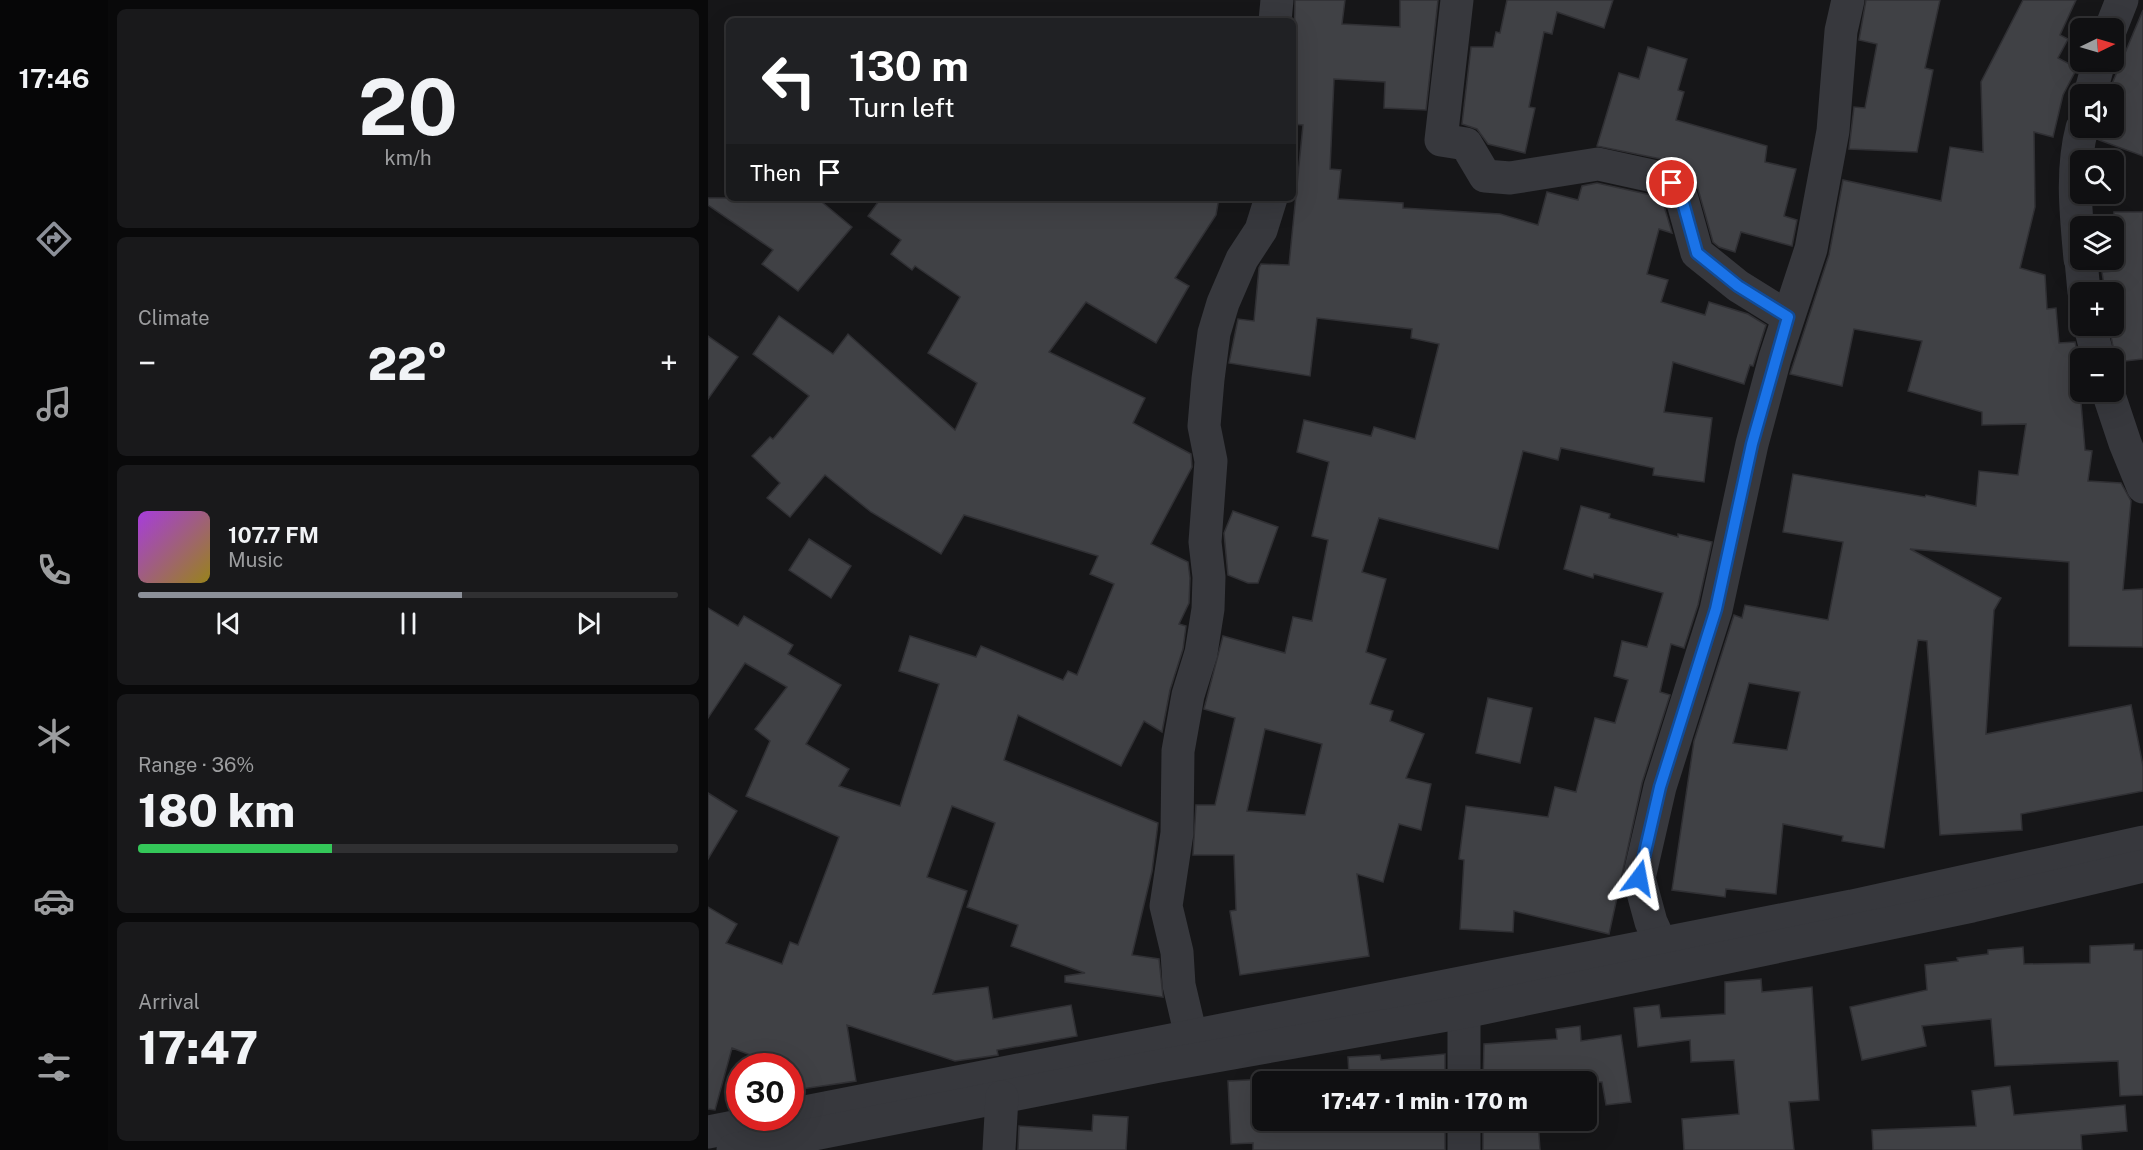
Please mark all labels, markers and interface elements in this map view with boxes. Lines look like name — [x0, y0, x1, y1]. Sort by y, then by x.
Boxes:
north arrow — [2070, 18, 2124, 72]
map controls — [2070, 18, 2124, 402]
text: 130 m — [849, 41, 969, 90]
icon: left — [750, 42, 828, 120]
text: 20 — [358, 61, 458, 153]
text: 17:46 — [18, 62, 90, 94]
button: sound — [2070, 84, 2124, 138]
text: Turn left — [849, 91, 955, 123]
text: km/h — [384, 146, 432, 170]
button: search — [2070, 150, 2124, 204]
icon: arrive — [813, 156, 846, 189]
pin — [1646, 157, 1697, 208]
text: Then — [750, 160, 801, 186]
icon: arrive — [1655, 166, 1688, 199]
button: layers — [2070, 216, 2124, 270]
icon: directions — [33, 218, 75, 260]
button: + — [2070, 282, 2124, 336]
text: Climate — [138, 306, 210, 330]
text: 22° — [368, 337, 448, 390]
text: − — [138, 344, 156, 382]
text: + — [660, 344, 678, 382]
button: − — [2070, 348, 2124, 402]
icon: music — [33, 383, 75, 425]
text: 107.7 FM — [228, 522, 319, 548]
text: Music — [228, 548, 283, 572]
icon: phone — [33, 549, 75, 591]
icon: previous — [212, 607, 245, 640]
icon: pause — [392, 607, 425, 640]
icon: next — [572, 607, 605, 640]
icon: climate — [33, 715, 75, 757]
text: Range · 36% — [138, 753, 254, 777]
text: 180 km — [138, 784, 295, 837]
position arrow — [1607, 846, 1671, 910]
icon: car — [33, 880, 75, 922]
text: Arrival — [138, 990, 200, 1014]
text: 17:47 — [138, 1021, 258, 1074]
icon: filters — [33, 1046, 75, 1088]
speed limit sign: 30 — [726, 1053, 804, 1131]
text: 17:47 · 1 min · 170 m — [1321, 1088, 1528, 1114]

